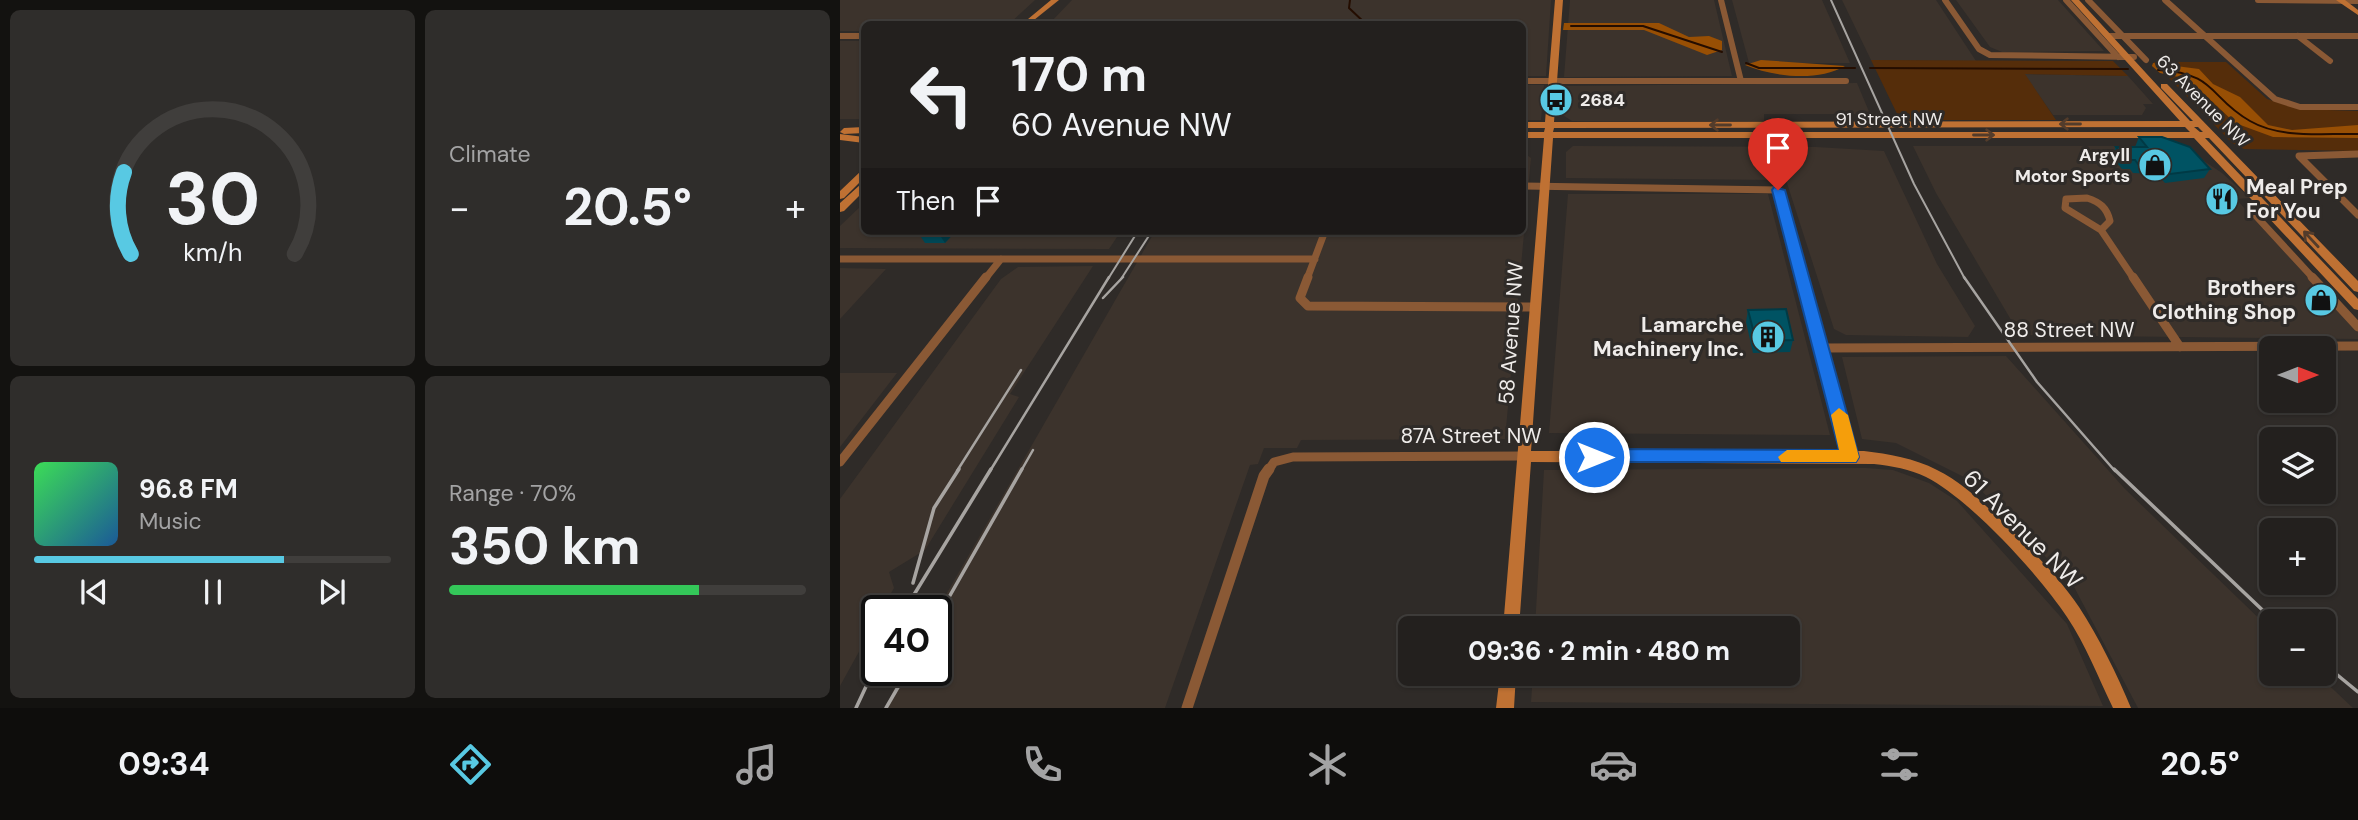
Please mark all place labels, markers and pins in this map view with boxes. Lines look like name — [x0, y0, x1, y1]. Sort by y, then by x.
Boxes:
bus stop icon: 2684 — [1537, 81, 1575, 119]
place label: 2684 — [1580, 88, 1625, 112]
pin — [1748, 118, 1808, 190]
place label: Argyll Motor Sports — [2015, 143, 2130, 188]
shop icon: Argyll Motor Sports — [2136, 146, 2174, 184]
place label: Meal Prep For You — [2246, 173, 2348, 225]
restaurant icon: Meal Prep For You — [2203, 180, 2241, 218]
place label: Brothers Clothing Shop — [2152, 274, 2296, 326]
shop icon: Brothers Clothing Shop — [2302, 281, 2340, 319]
place label: Lamarche Machinery Inc. — [1593, 311, 1744, 363]
building icon: Lamarche Machinery Inc. — [1749, 318, 1787, 356]

